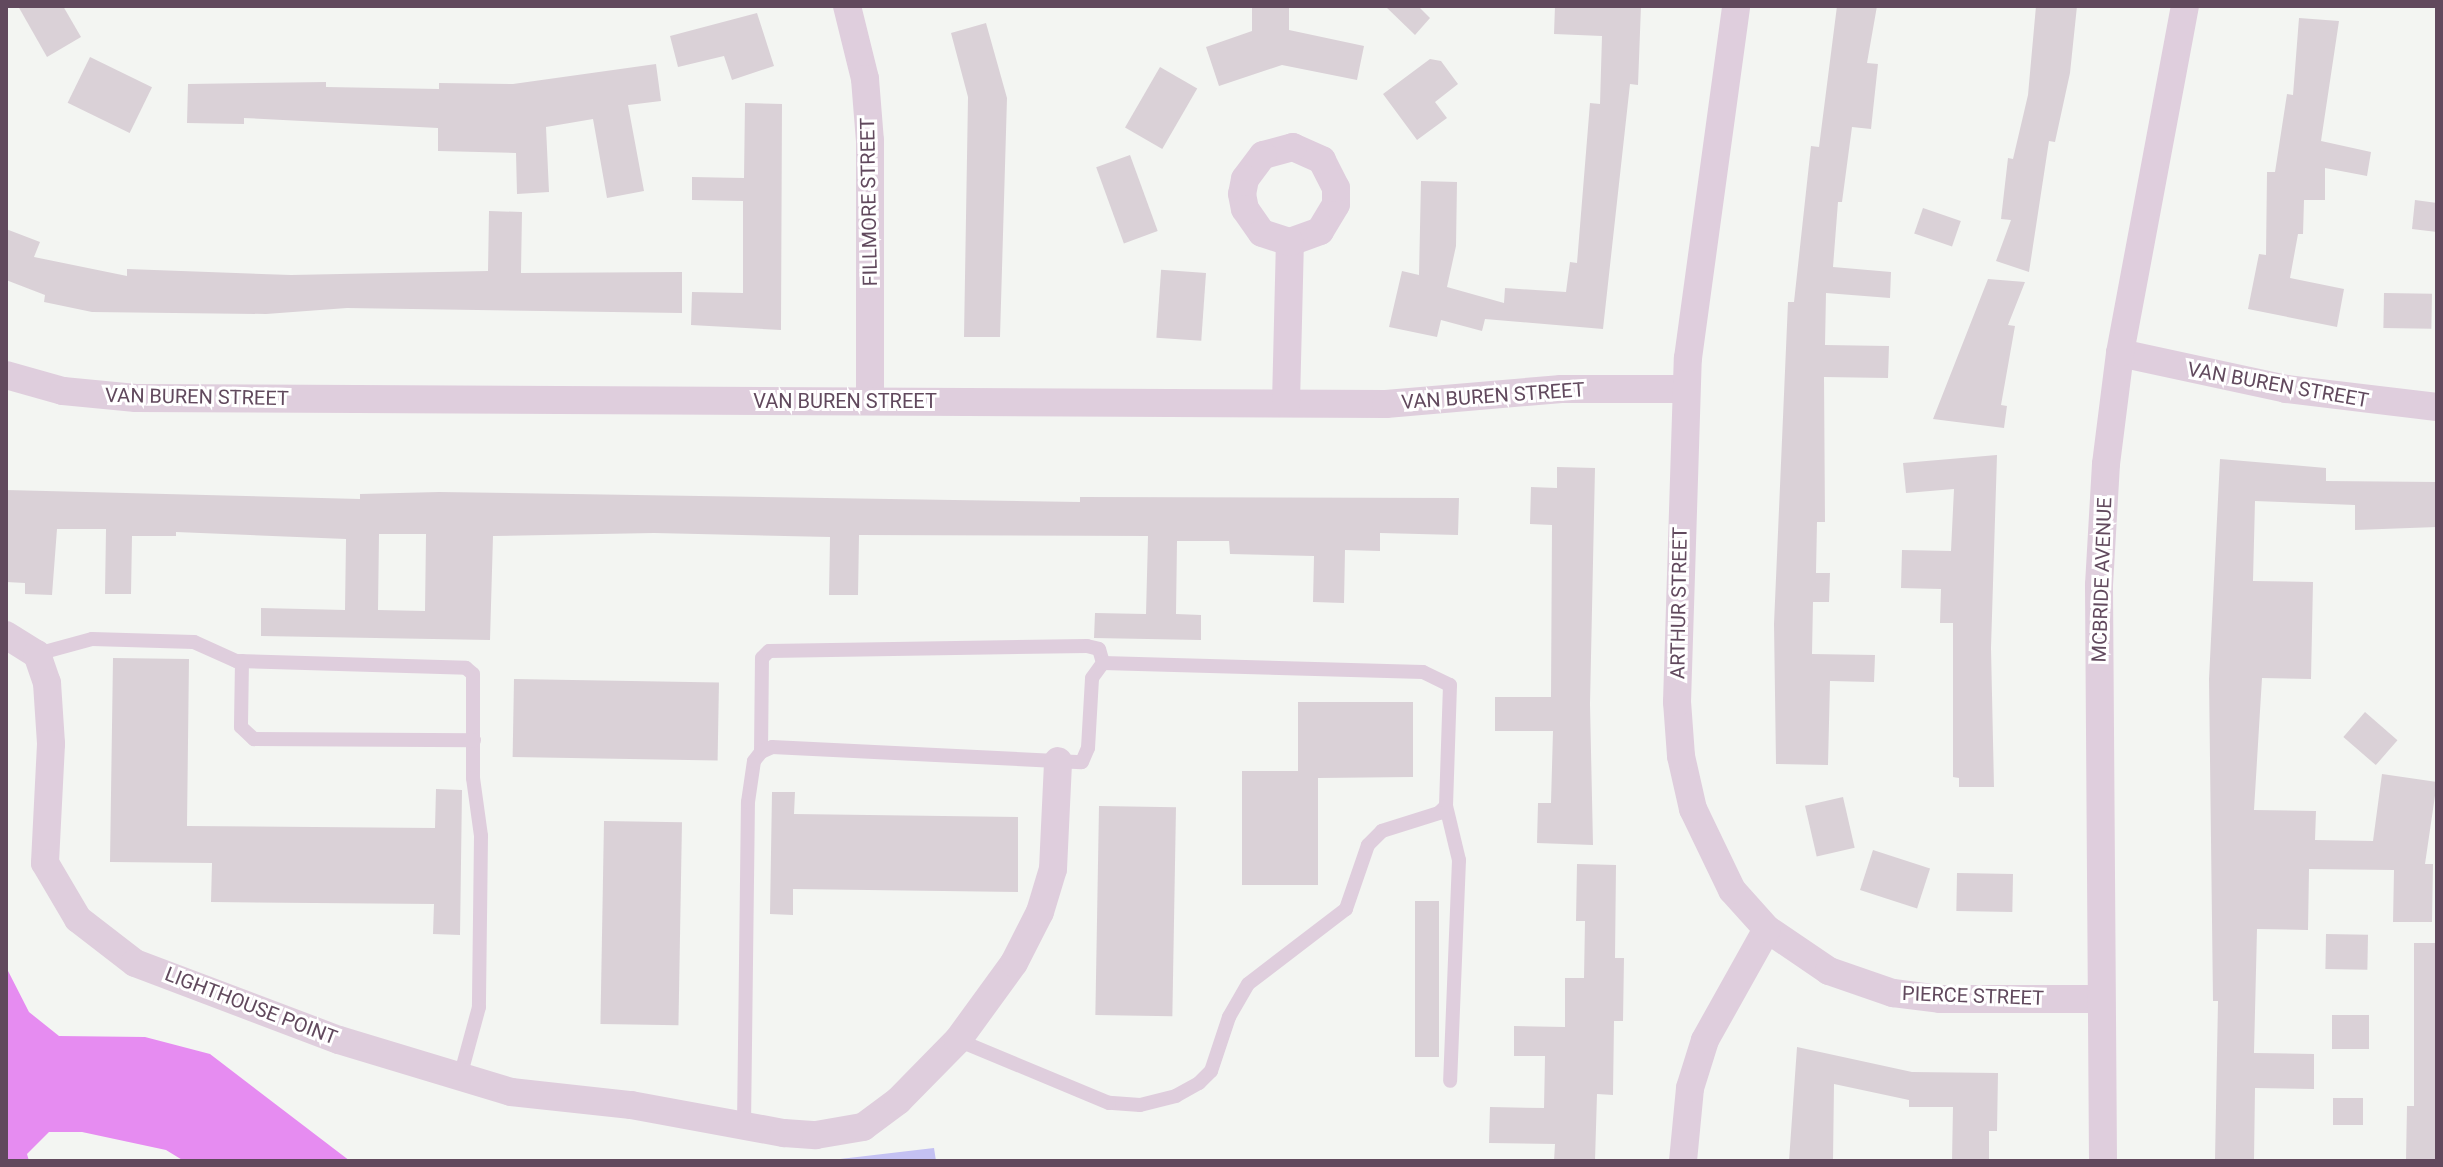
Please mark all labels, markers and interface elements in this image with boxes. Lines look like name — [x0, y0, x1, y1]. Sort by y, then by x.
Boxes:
street label: FILLMORE STREET — [856, 117, 882, 287]
street label: VAN BUREN STREET — [2185, 357, 2371, 413]
street label: VAN BUREN STREET — [1401, 378, 1585, 414]
street label: VAN BUREN STREET — [105, 383, 289, 411]
street label: VAN BUREN STREET — [753, 389, 937, 413]
street label: MCBRIDE AVENUE — [2087, 497, 2117, 663]
street label: ARTHUR STREET — [1666, 527, 1692, 679]
street label: LIGHTHOUSE POINT — [161, 962, 341, 1050]
street label: PIERCE STREET — [1902, 982, 2044, 1010]

